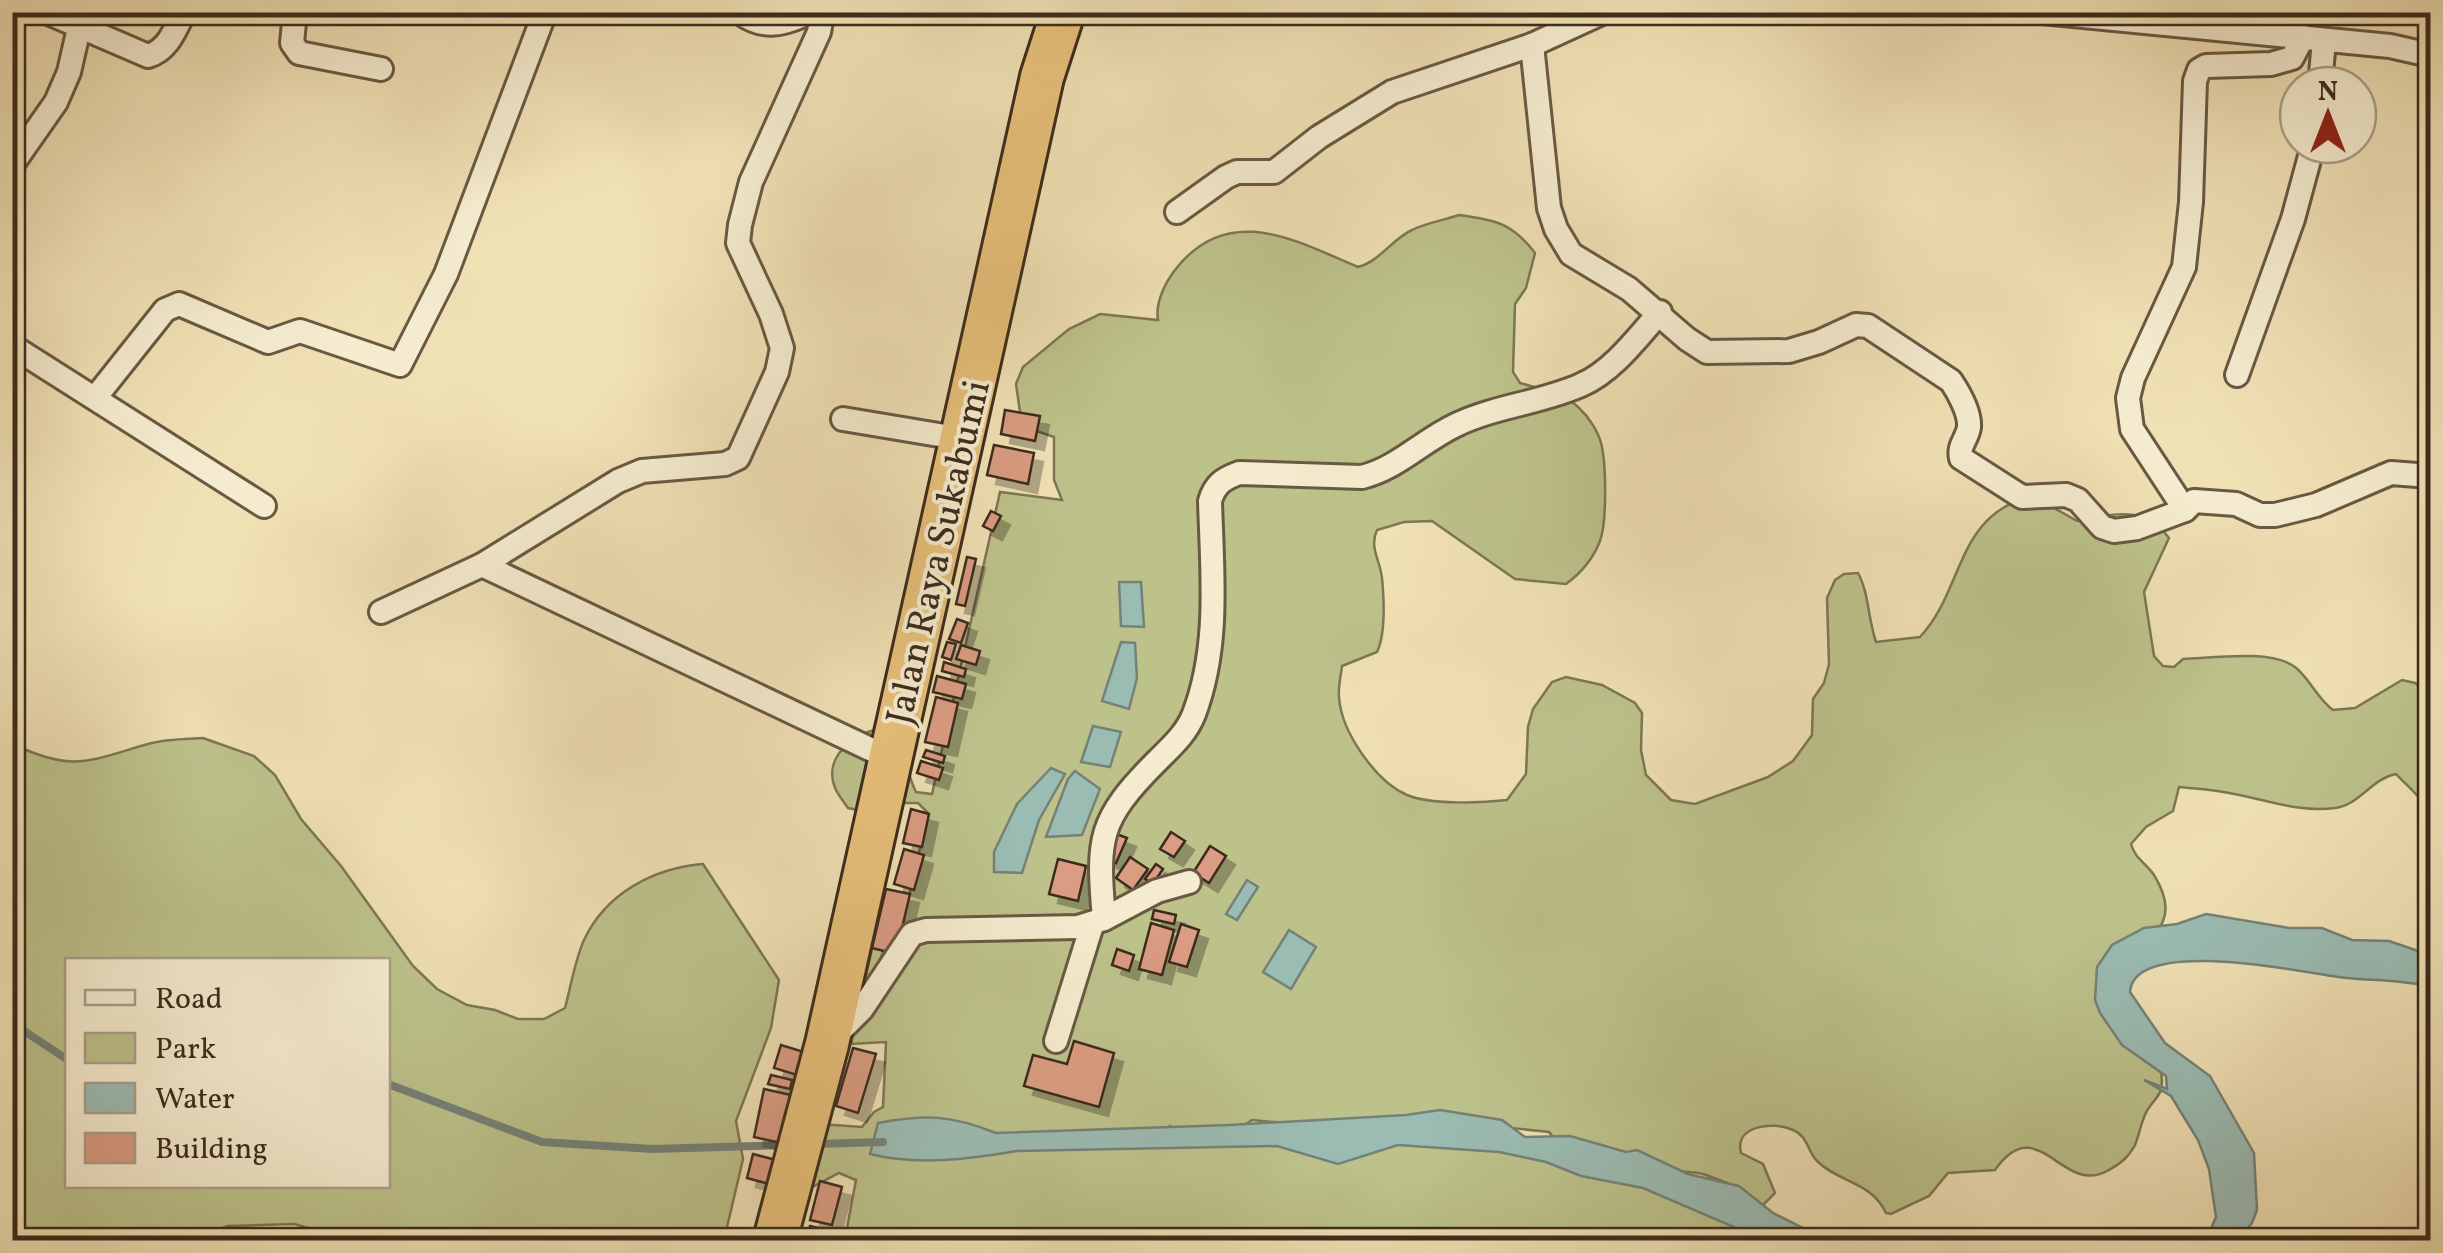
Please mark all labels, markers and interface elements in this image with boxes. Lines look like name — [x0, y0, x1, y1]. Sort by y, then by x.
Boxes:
north arrow — [2278, 65, 2378, 165]
text: N — [2318, 73, 2338, 112]
street label: Jalan Raya Sukabumi — [875, 375, 1006, 730]
legend — [65, 958, 390, 1188]
text: Road — [155, 979, 223, 1021]
text: Park — [155, 1029, 216, 1071]
text: Water — [155, 1079, 235, 1121]
text: Building — [155, 1129, 268, 1171]

